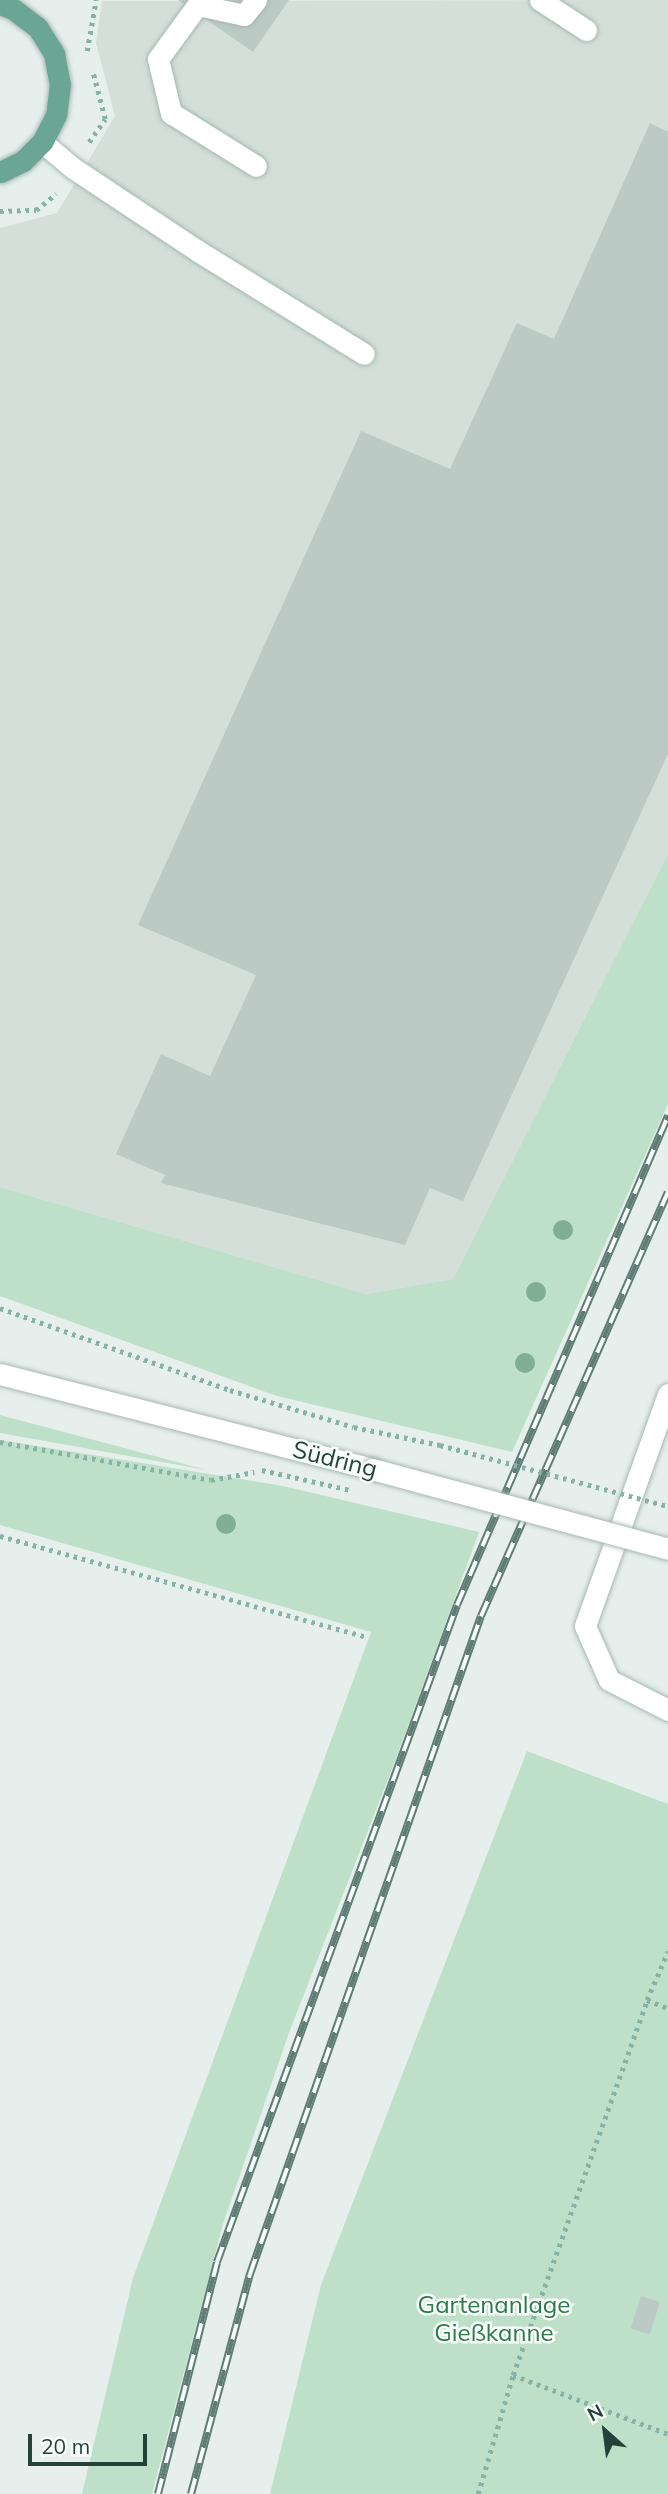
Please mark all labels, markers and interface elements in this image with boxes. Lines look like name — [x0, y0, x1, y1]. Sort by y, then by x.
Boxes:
street label: Südring — [290, 1435, 380, 1483]
park label: Gartenanlage Gießkanne — [418, 2291, 570, 2347]
north arrow — [570, 2396, 640, 2466]
text: N — [583, 2398, 607, 2426]
scale bar — [32, 2420, 150, 2464]
text: 20 m — [41, 2433, 90, 2459]

